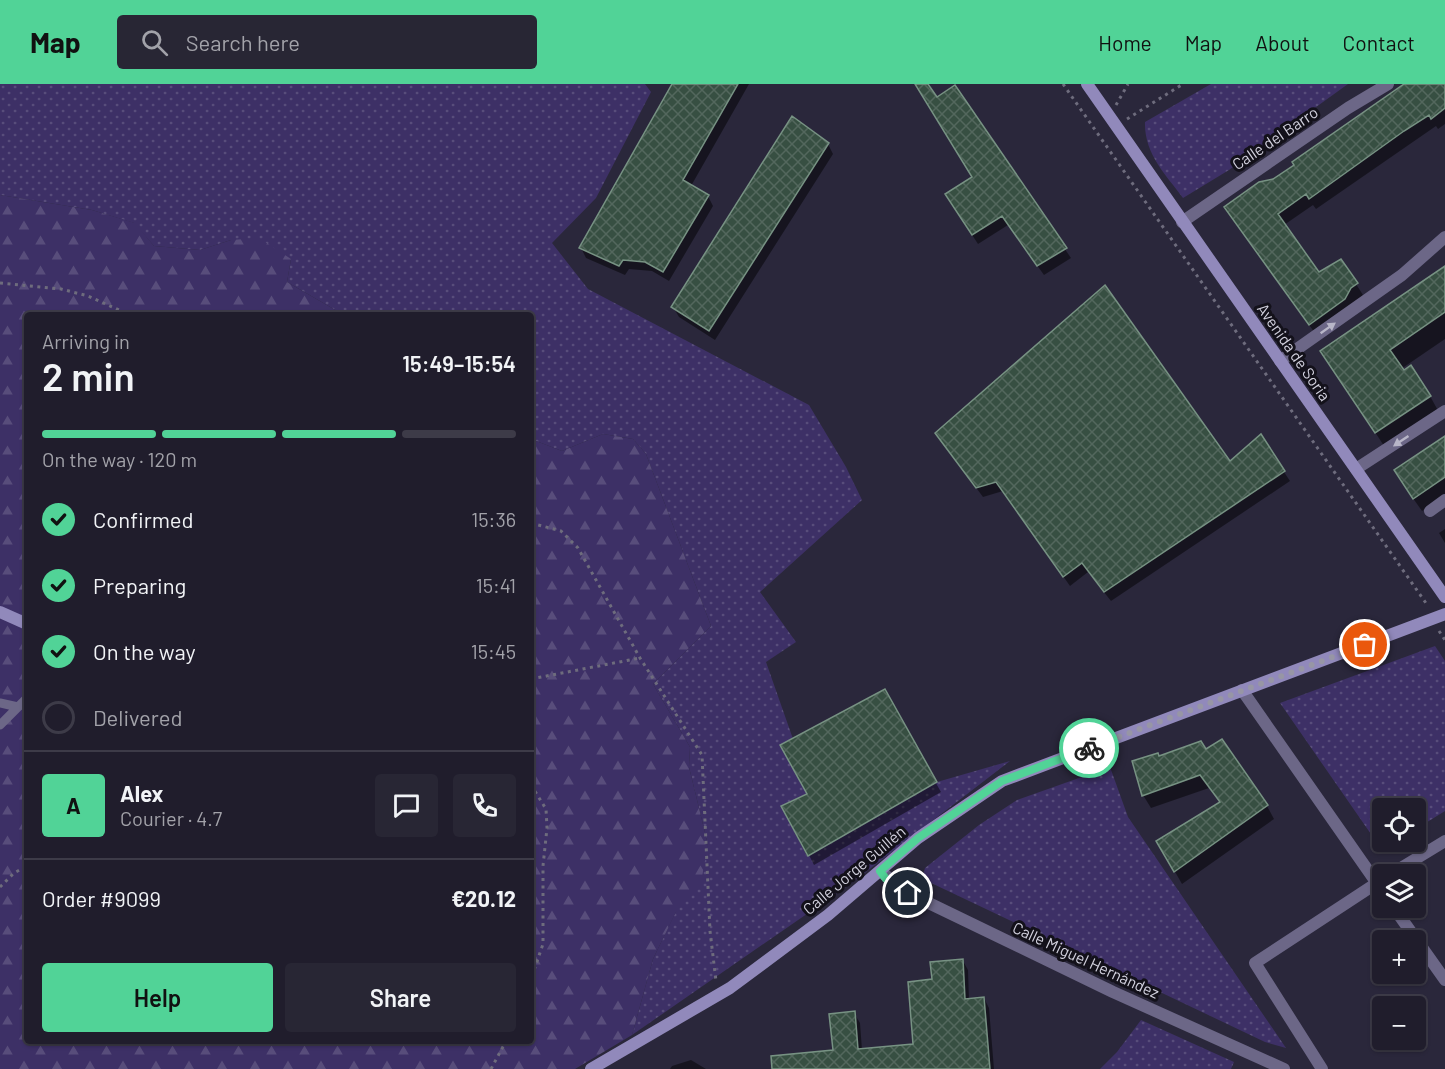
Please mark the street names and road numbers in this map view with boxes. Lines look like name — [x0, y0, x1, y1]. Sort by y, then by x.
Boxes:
street label: Calle del Barro — [1228, 102, 1321, 173]
street label: Avenida de Soria — [1254, 299, 1335, 404]
street label: Calle Jorge Guillén — [799, 821, 909, 918]
street label: Calle Miguel Hernández — [1010, 917, 1162, 1002]

